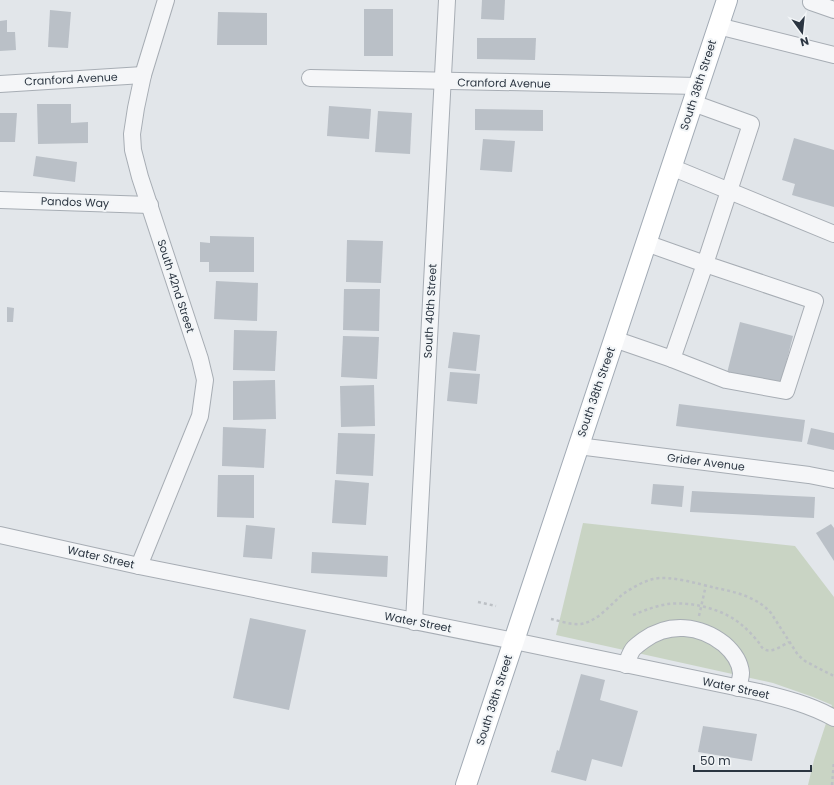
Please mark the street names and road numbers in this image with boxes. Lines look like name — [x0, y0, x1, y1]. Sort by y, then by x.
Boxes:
street label: South 38th Street — [676, 38, 720, 132]
street label: Cranford Avenue — [24, 69, 118, 89]
street label: Cranford Avenue — [457, 74, 551, 92]
street label: Pandos Way — [41, 193, 110, 211]
street label: South 42nd Street — [153, 237, 199, 335]
street label: South 40th Street — [420, 263, 440, 359]
street label: South 38th Street — [573, 345, 619, 439]
street label: Grider Avenue — [666, 449, 746, 475]
street label: Water Street — [66, 542, 136, 572]
street label: Water Street — [383, 608, 453, 636]
street label: South 38th Street — [472, 653, 516, 747]
street label: Water Street — [701, 673, 771, 703]

